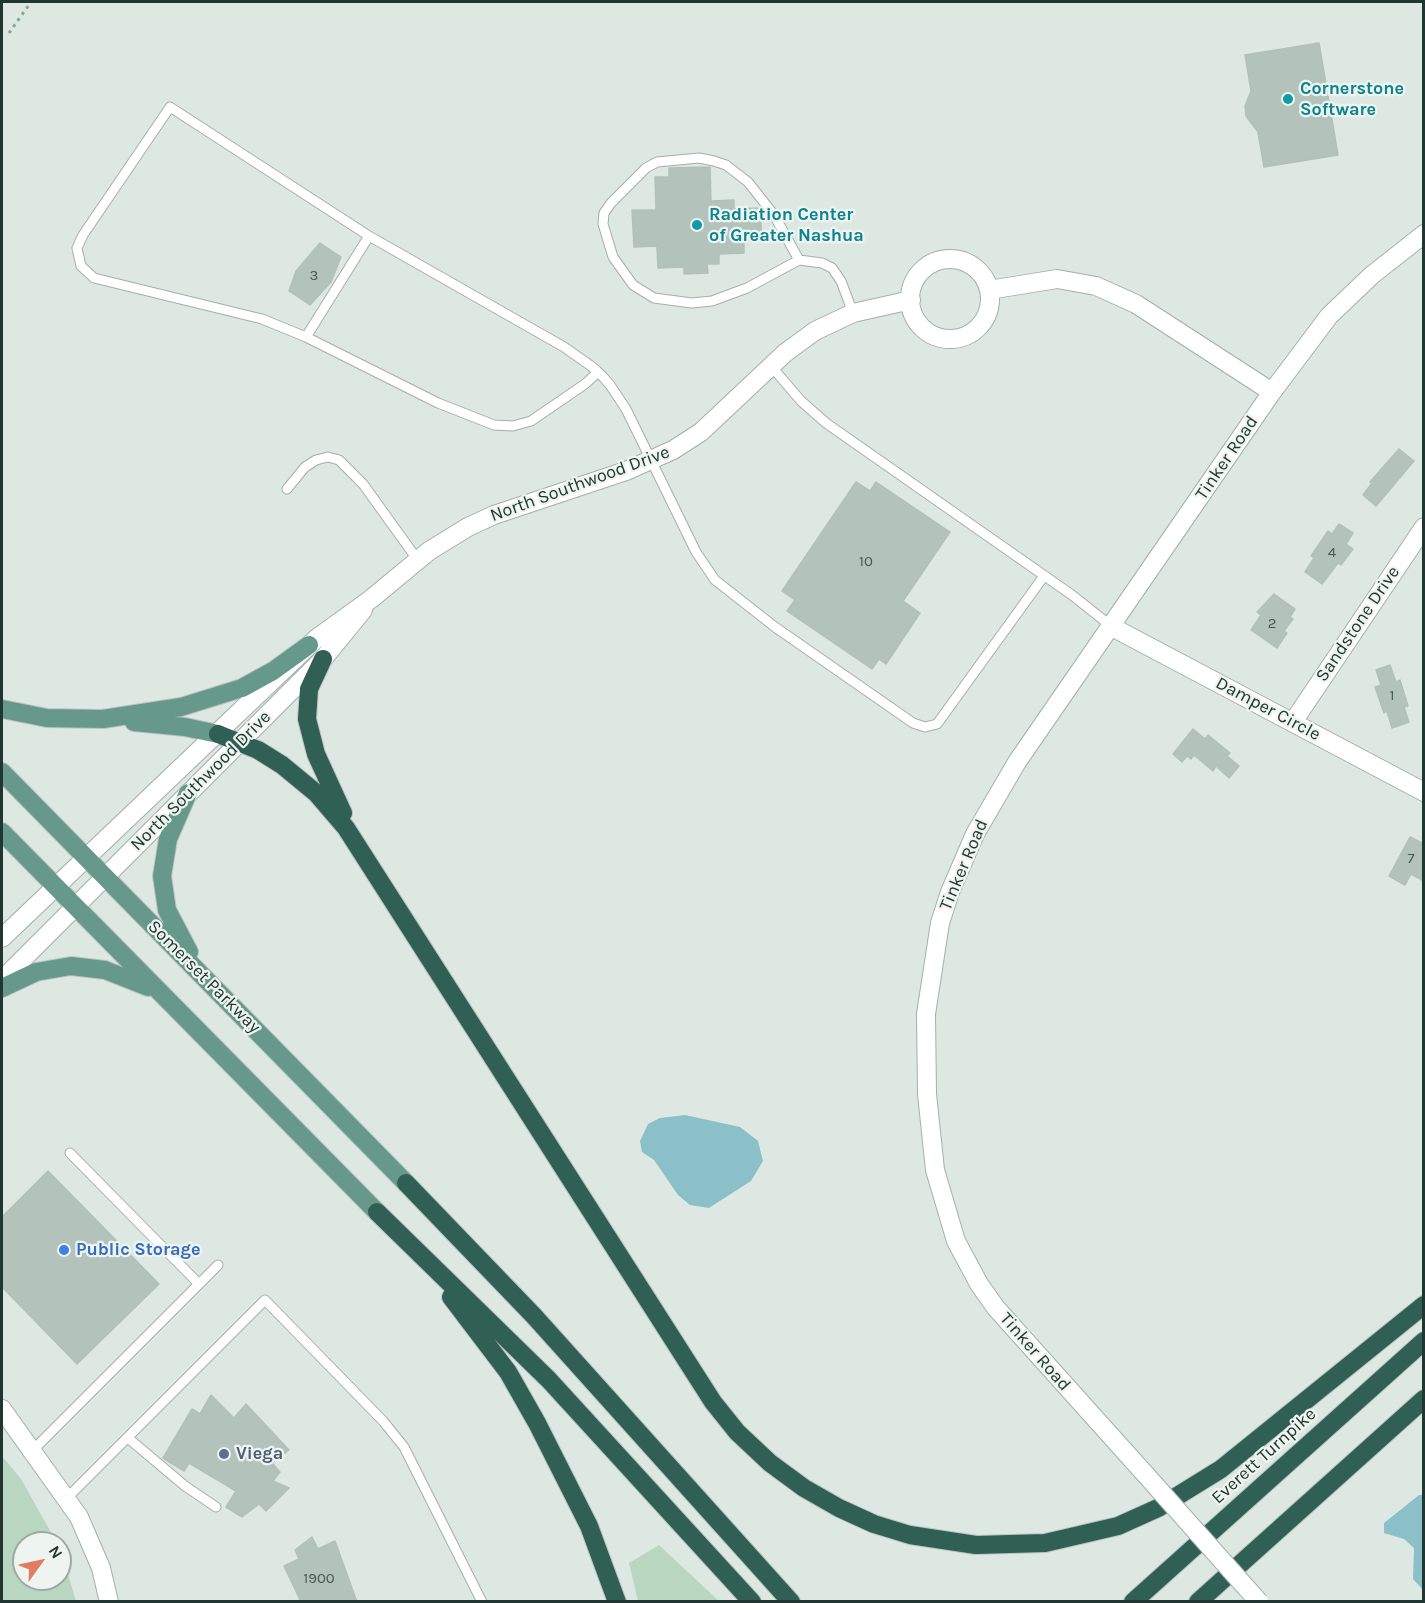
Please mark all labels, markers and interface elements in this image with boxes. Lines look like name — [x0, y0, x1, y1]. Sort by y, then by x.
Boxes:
place label: Cornerstone Software — [1300, 78, 1404, 121]
marker: Cornerstone Software — [1281, 92, 1295, 106]
place label: Radiation Center of Greater Nashua — [709, 204, 864, 246]
marker: Radiation Center of Greater Nashua — [690, 218, 704, 232]
house number: 3 — [310, 267, 318, 285]
street label: Tinker Road — [1191, 412, 1263, 504]
street label: North Southwood Drive — [487, 441, 673, 527]
house number: 4 — [1328, 544, 1336, 562]
house number: 10 — [859, 553, 873, 571]
street label: Sandstone Drive — [1311, 562, 1405, 686]
house number: 2 — [1268, 615, 1276, 633]
street label: Damper Circle — [1212, 672, 1324, 746]
house number: 1 — [1390, 687, 1394, 705]
street label: North Southwood Drive — [126, 706, 276, 856]
street label: Tinker Road — [935, 816, 993, 914]
house number: 7 — [1407, 850, 1415, 868]
street label: Somerset Parkway — [143, 916, 265, 1038]
place label: Public Storage — [76, 1239, 201, 1261]
marker: Public Storage — [57, 1243, 71, 1257]
street label: Tinker Road — [995, 1308, 1075, 1396]
street label: Everett Turnpike — [1207, 1403, 1321, 1509]
place label: Viega — [236, 1443, 283, 1465]
marker: Viega — [217, 1447, 231, 1461]
north arrow — [12, 1531, 72, 1591]
text: N — [45, 1542, 67, 1562]
house number: 1900 — [303, 1570, 335, 1588]

